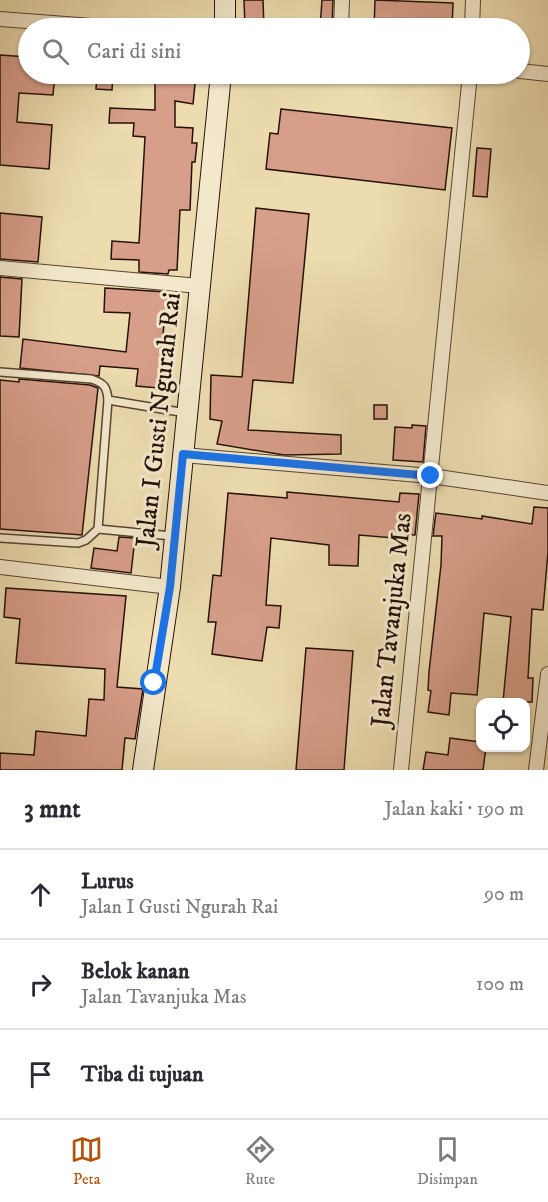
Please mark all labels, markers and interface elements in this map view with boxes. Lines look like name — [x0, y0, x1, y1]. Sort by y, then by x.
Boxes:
search box — [18, 18, 530, 84]
icon: search — [39, 35, 72, 68]
text: Cari di sini — [87, 38, 181, 65]
street label: Jalan I Gusti Ngurah Rai — [129, 291, 189, 551]
route end — [417, 462, 443, 488]
street label: Jalan Tavanjuka Mas — [364, 511, 420, 731]
route start — [140, 669, 166, 695]
map controls — [476, 698, 530, 752]
button: locate — [476, 698, 530, 752]
text: 3 mnt — [24, 793, 81, 826]
text: Jalan kaki · 190 m — [384, 797, 524, 822]
text: Lurus — [81, 868, 134, 895]
icon: ahead — [24, 878, 57, 911]
text: 90 m — [484, 882, 524, 907]
text: Jalan I Gusti Ngurah Rai — [81, 895, 278, 920]
text: Belok kanan — [81, 958, 189, 985]
icon: right — [24, 968, 57, 1001]
text: 100 m — [476, 972, 524, 997]
text: Jalan Tavanjuka Mas — [81, 985, 246, 1010]
icon: arrive — [24, 1058, 57, 1091]
text: Tiba di tujuan — [81, 1061, 203, 1088]
tab: Peta — [70, 1133, 103, 1189]
tab: Rute — [244, 1133, 277, 1189]
tab: Disimpan — [417, 1133, 478, 1189]

